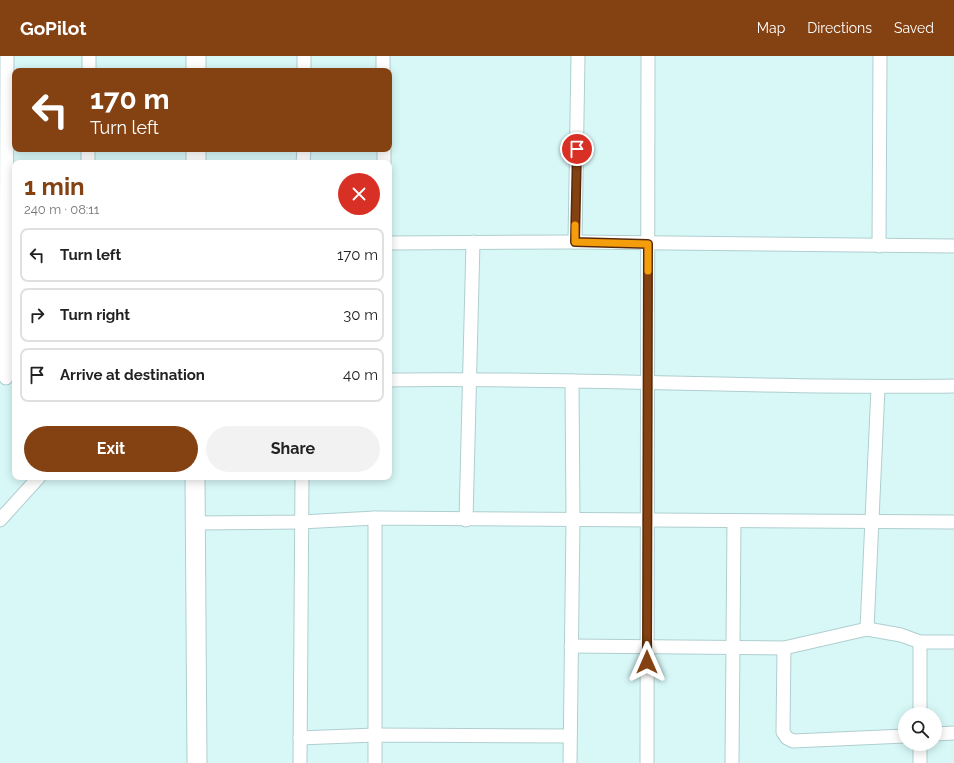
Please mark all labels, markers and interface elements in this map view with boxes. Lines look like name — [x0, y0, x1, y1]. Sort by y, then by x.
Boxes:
text: GoPilot — [20, 17, 86, 39]
text: Map — [757, 20, 785, 36]
text: Directions — [807, 20, 872, 36]
text: Saved — [894, 20, 934, 36]
text: 170 m — [90, 83, 170, 116]
icon: left — [24, 84, 76, 136]
text: Turn left — [90, 117, 159, 138]
pin — [560, 132, 594, 166]
icon: arrive — [566, 138, 588, 160]
text: 1 min — [24, 172, 85, 201]
button: close — [338, 173, 380, 215]
text: 240 m · 08:11 — [24, 202, 99, 217]
icon: left — [26, 244, 48, 266]
text: Turn left — [60, 246, 121, 264]
text: 170 m — [337, 246, 378, 264]
icon: right — [26, 304, 48, 326]
text: Turn right — [60, 306, 130, 324]
text: 30 m — [343, 306, 378, 324]
icon: arrive — [26, 364, 48, 386]
text: Arrive at destination — [60, 366, 205, 384]
text: 40 m — [343, 366, 378, 384]
button: Exit — [24, 426, 198, 472]
button: Share — [206, 426, 380, 472]
position arrow — [626, 641, 668, 683]
map controls — [898, 707, 942, 751]
button: search — [898, 707, 942, 751]

